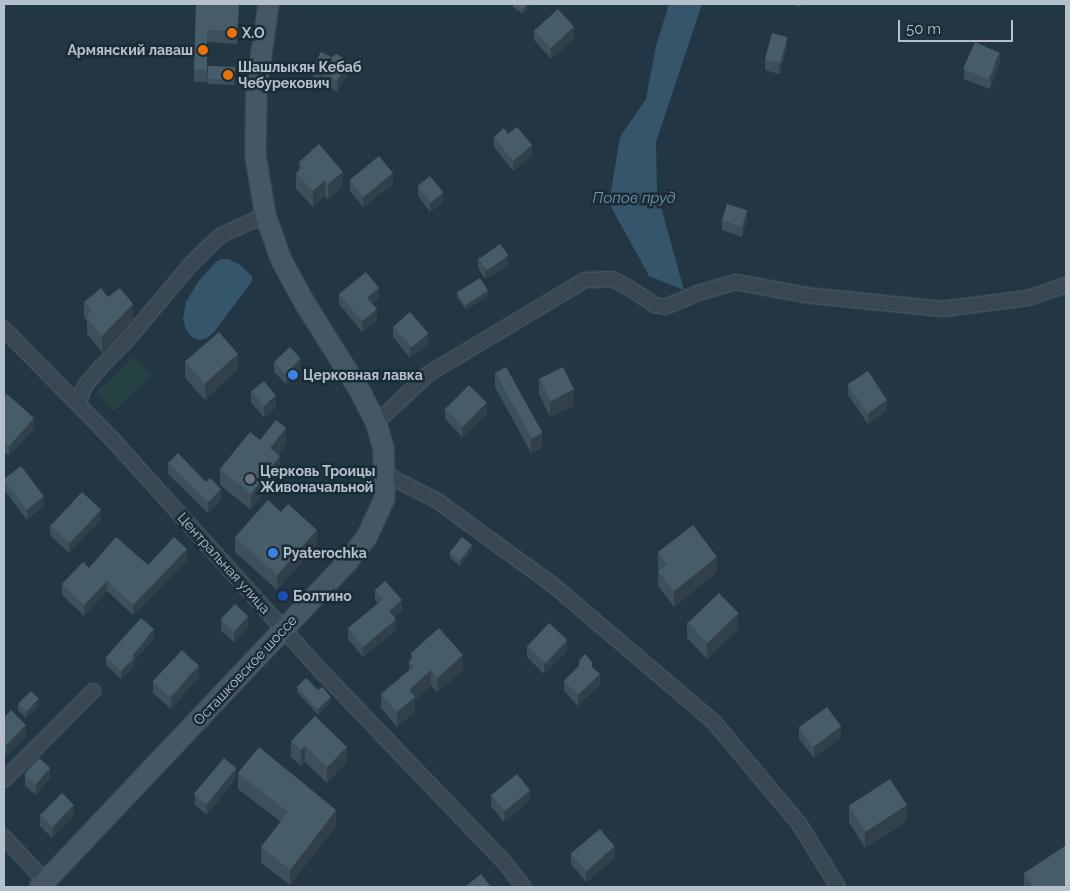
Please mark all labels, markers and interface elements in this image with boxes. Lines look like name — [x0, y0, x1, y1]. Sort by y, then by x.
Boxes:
scale bar — [900, 10, 1015, 42]
text: 50 m — [906, 20, 941, 38]
place label: X.O — [242, 25, 265, 41]
marker: X.O — [226, 27, 238, 39]
place label: Армянский лаваш — [67, 42, 193, 58]
marker: Армянский лаваш — [197, 44, 209, 56]
place label: Шашлыкян Кебаб Чебурекович — [238, 59, 362, 92]
marker: Шашлыкян Кебаб Чебурекович — [222, 69, 234, 81]
water label: Попов пруд — [593, 190, 675, 208]
place label: Церковная лавка — [303, 367, 423, 383]
marker: Церковная лавка — [287, 369, 299, 381]
place label: Церковь Троицы Живоначальной — [260, 463, 376, 496]
marker: Церковь Троицы Живоначальной — [244, 473, 256, 485]
street label: Центральная улица — [174, 509, 274, 617]
place label: Pyaterochka — [283, 545, 367, 561]
marker: Pyaterochka — [267, 547, 279, 559]
place label: Болтино — [293, 588, 352, 604]
marker: Болтино — [277, 590, 289, 602]
street label: Осташковское шоссе — [190, 612, 300, 728]

